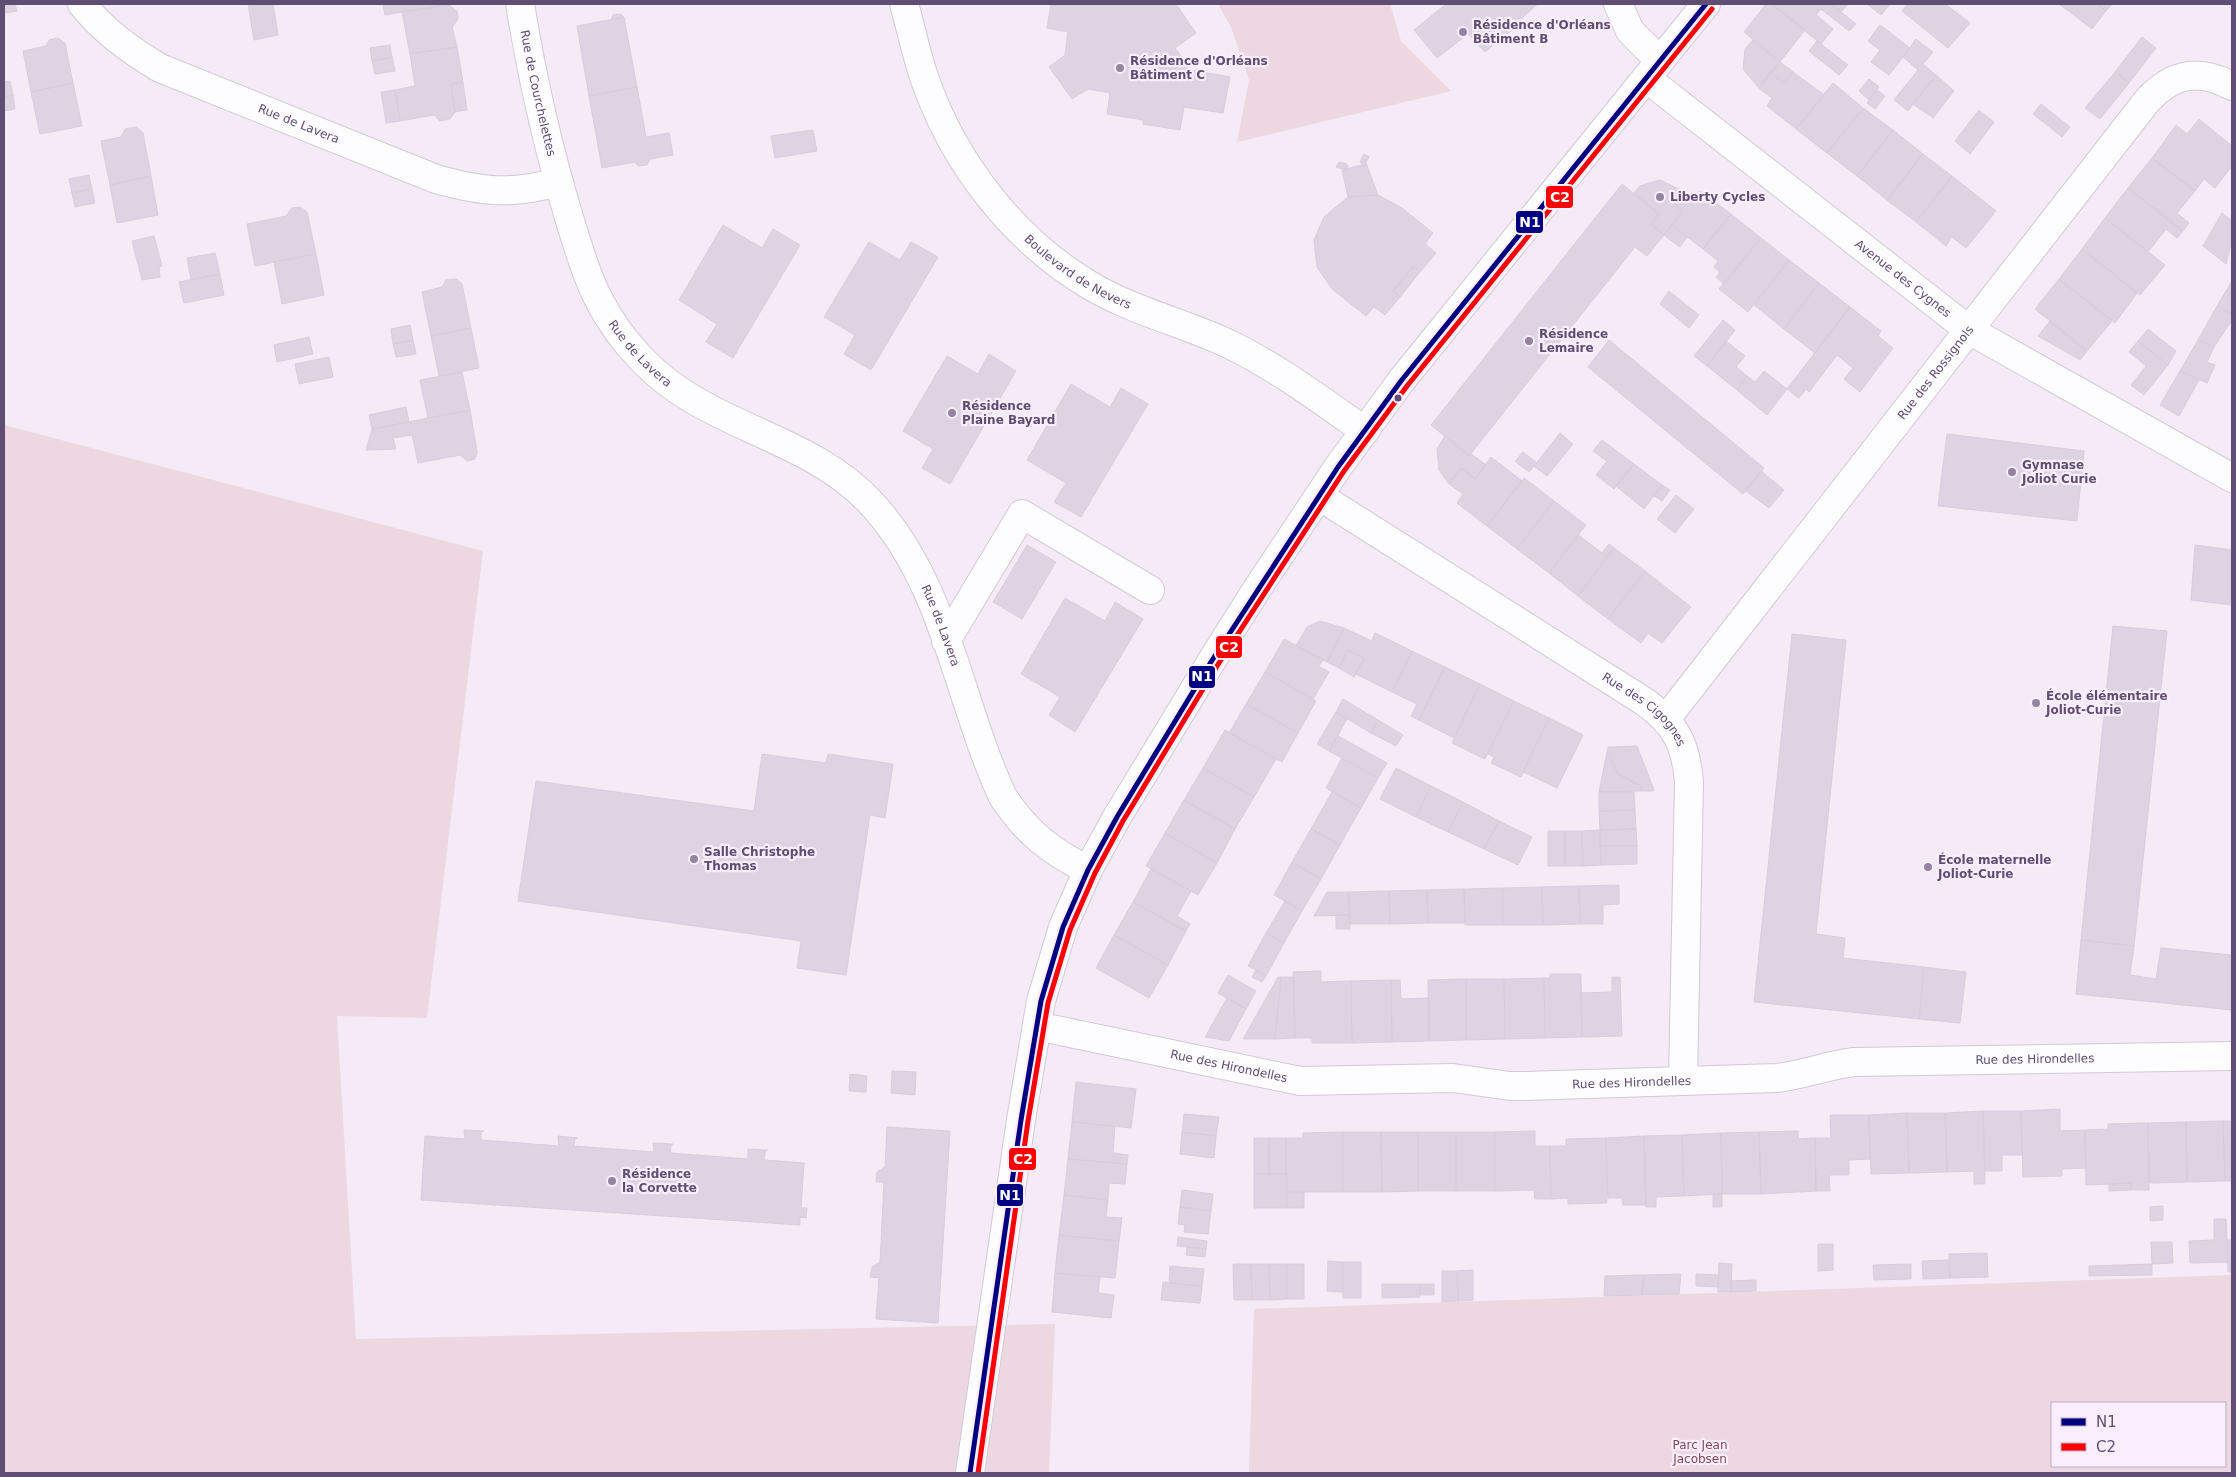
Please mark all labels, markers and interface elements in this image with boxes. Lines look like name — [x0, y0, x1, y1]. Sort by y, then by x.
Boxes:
place label: Résidence d'Orléans Bâtiment B — [1473, 18, 1611, 46]
marker: Résidence d'Orléans Bâtiment B — [1457, 26, 1469, 38]
street label: Rue de Courchelettes — [518, 29, 559, 158]
place label: Résidence d'Orléans Bâtiment C — [1130, 54, 1268, 82]
marker: Résidence d'Orléans Bâtiment C — [1114, 62, 1126, 74]
street label: Rue de Lavera — [256, 101, 341, 146]
line badge: C2 — [1545, 185, 1574, 209]
text: C2 — [1550, 189, 1570, 205]
place label: Liberty Cycles — [1670, 190, 1765, 204]
marker: Liberty Cycles — [1654, 191, 1666, 203]
line badge: N1 — [1515, 210, 1544, 234]
text: N1 — [1519, 214, 1541, 230]
street label: Boulevard de Nevers — [1021, 232, 1133, 312]
street label: Avenue des Cygnes — [1852, 237, 1954, 320]
street label: Rue de Lavera — [606, 317, 674, 390]
street label: Rue des Rossignols — [1895, 323, 1976, 422]
place label: Résidence Lemaire — [1539, 327, 1608, 355]
marker: Résidence Lemaire — [1523, 335, 1535, 347]
unlabelled marker — [1393, 393, 1403, 403]
place label: Résidence Plaine Bayard — [962, 399, 1055, 427]
marker: Résidence Plaine Bayard — [946, 407, 958, 419]
place label: Gymnase Joliot Curie — [2021, 458, 2097, 486]
marker: Gymnase Joliot Curie — [2006, 466, 2018, 478]
street label: Rue de Lavera — [919, 583, 962, 668]
line badge: C2 — [1215, 635, 1243, 659]
text: C2 — [1219, 639, 1239, 655]
line badge: N1 — [1188, 665, 1216, 689]
text: N1 — [1191, 668, 1213, 684]
street label: Rue des Cigognes — [1600, 670, 1688, 748]
place label: École élémentaire Joliot-Curie — [2045, 688, 2168, 717]
marker: École élémentaire Joliot-Curie — [2030, 697, 2042, 709]
place label: Salle Christophe Thomas — [704, 845, 815, 873]
place label: École maternelle Joliot-Curie — [1937, 852, 2051, 881]
marker: Salle Christophe Thomas — [688, 853, 700, 865]
marker: École maternelle Joliot-Curie — [1922, 861, 1934, 873]
street label: Rue des Hirondelles — [1169, 1047, 1289, 1085]
street label: Rue des Hirondelles — [1975, 1051, 2095, 1067]
street label: Rue des Hirondelles — [1572, 1074, 1691, 1091]
line badge: C2 — [1008, 1147, 1037, 1171]
text: C2 — [1013, 1151, 1033, 1167]
place label: Résidence la Corvette — [622, 1167, 697, 1195]
marker: Résidence la Corvette — [606, 1175, 618, 1187]
line badge: N1 — [996, 1183, 1024, 1207]
text: N1 — [999, 1187, 1021, 1203]
legend — [2051, 1402, 2226, 1467]
text: N1 — [2096, 1413, 2117, 1431]
park label: Parc Jean Jacobsen — [1672, 1438, 1728, 1466]
text: C2 — [2096, 1438, 2116, 1456]

